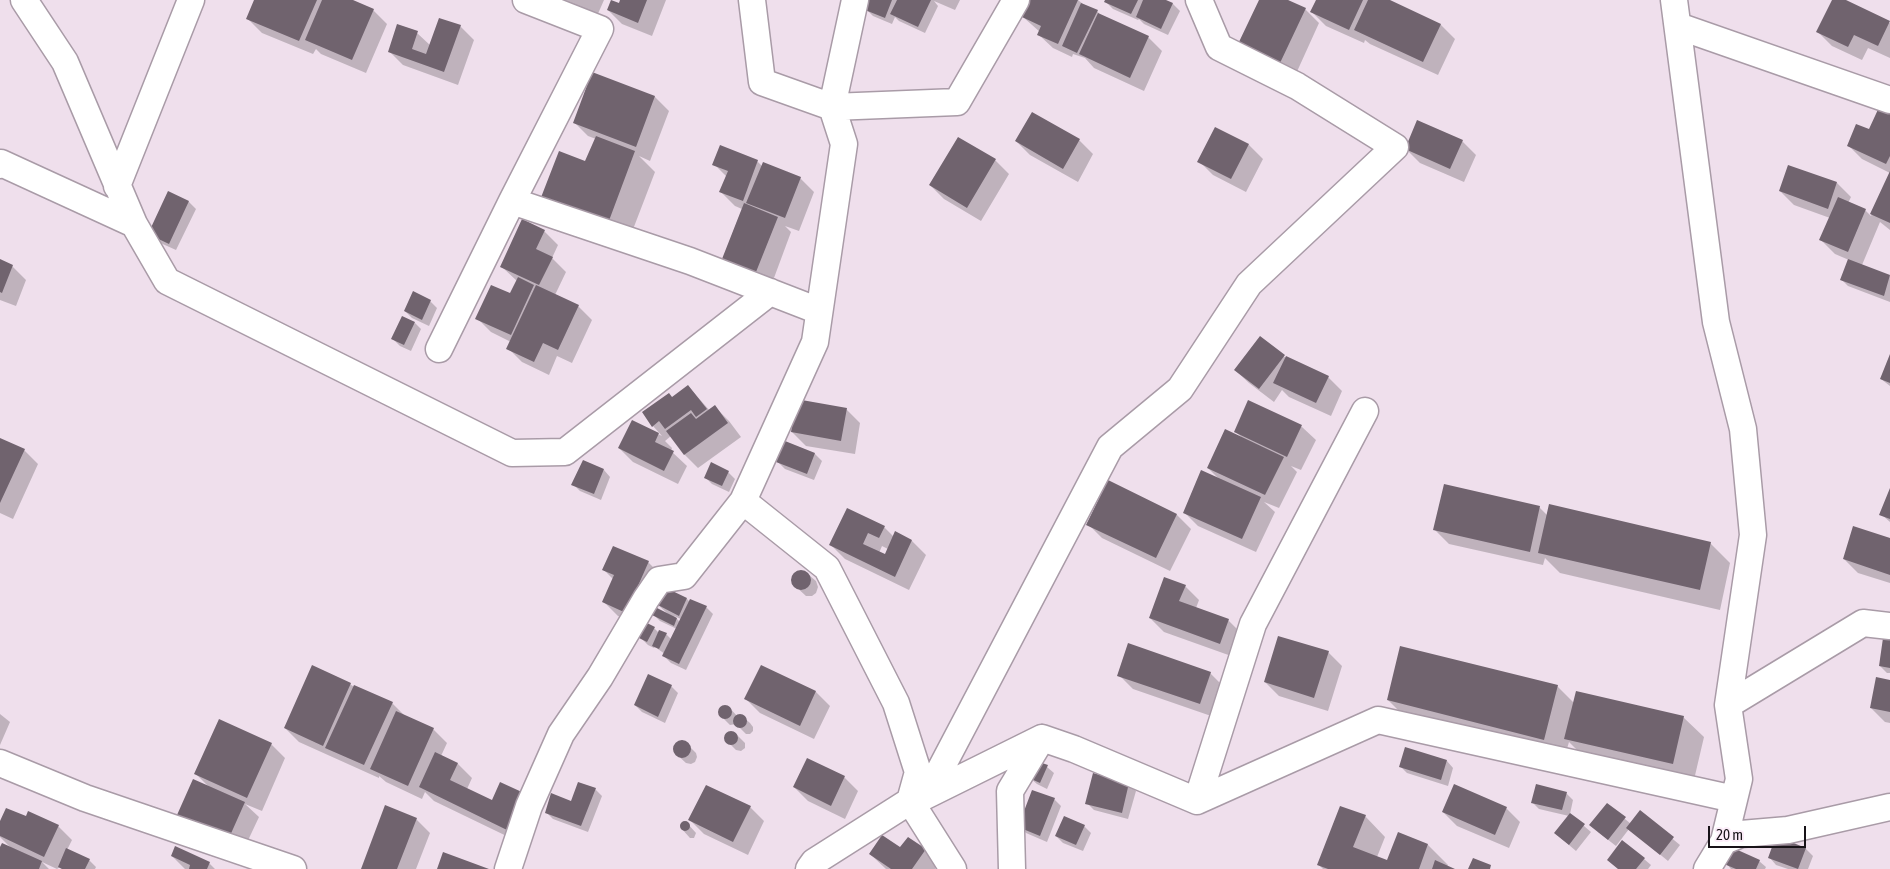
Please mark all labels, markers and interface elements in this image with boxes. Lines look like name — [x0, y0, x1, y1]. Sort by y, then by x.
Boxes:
scale bar — [1710, 816, 1808, 848]
text: 20 m — [1716, 826, 1743, 843]

